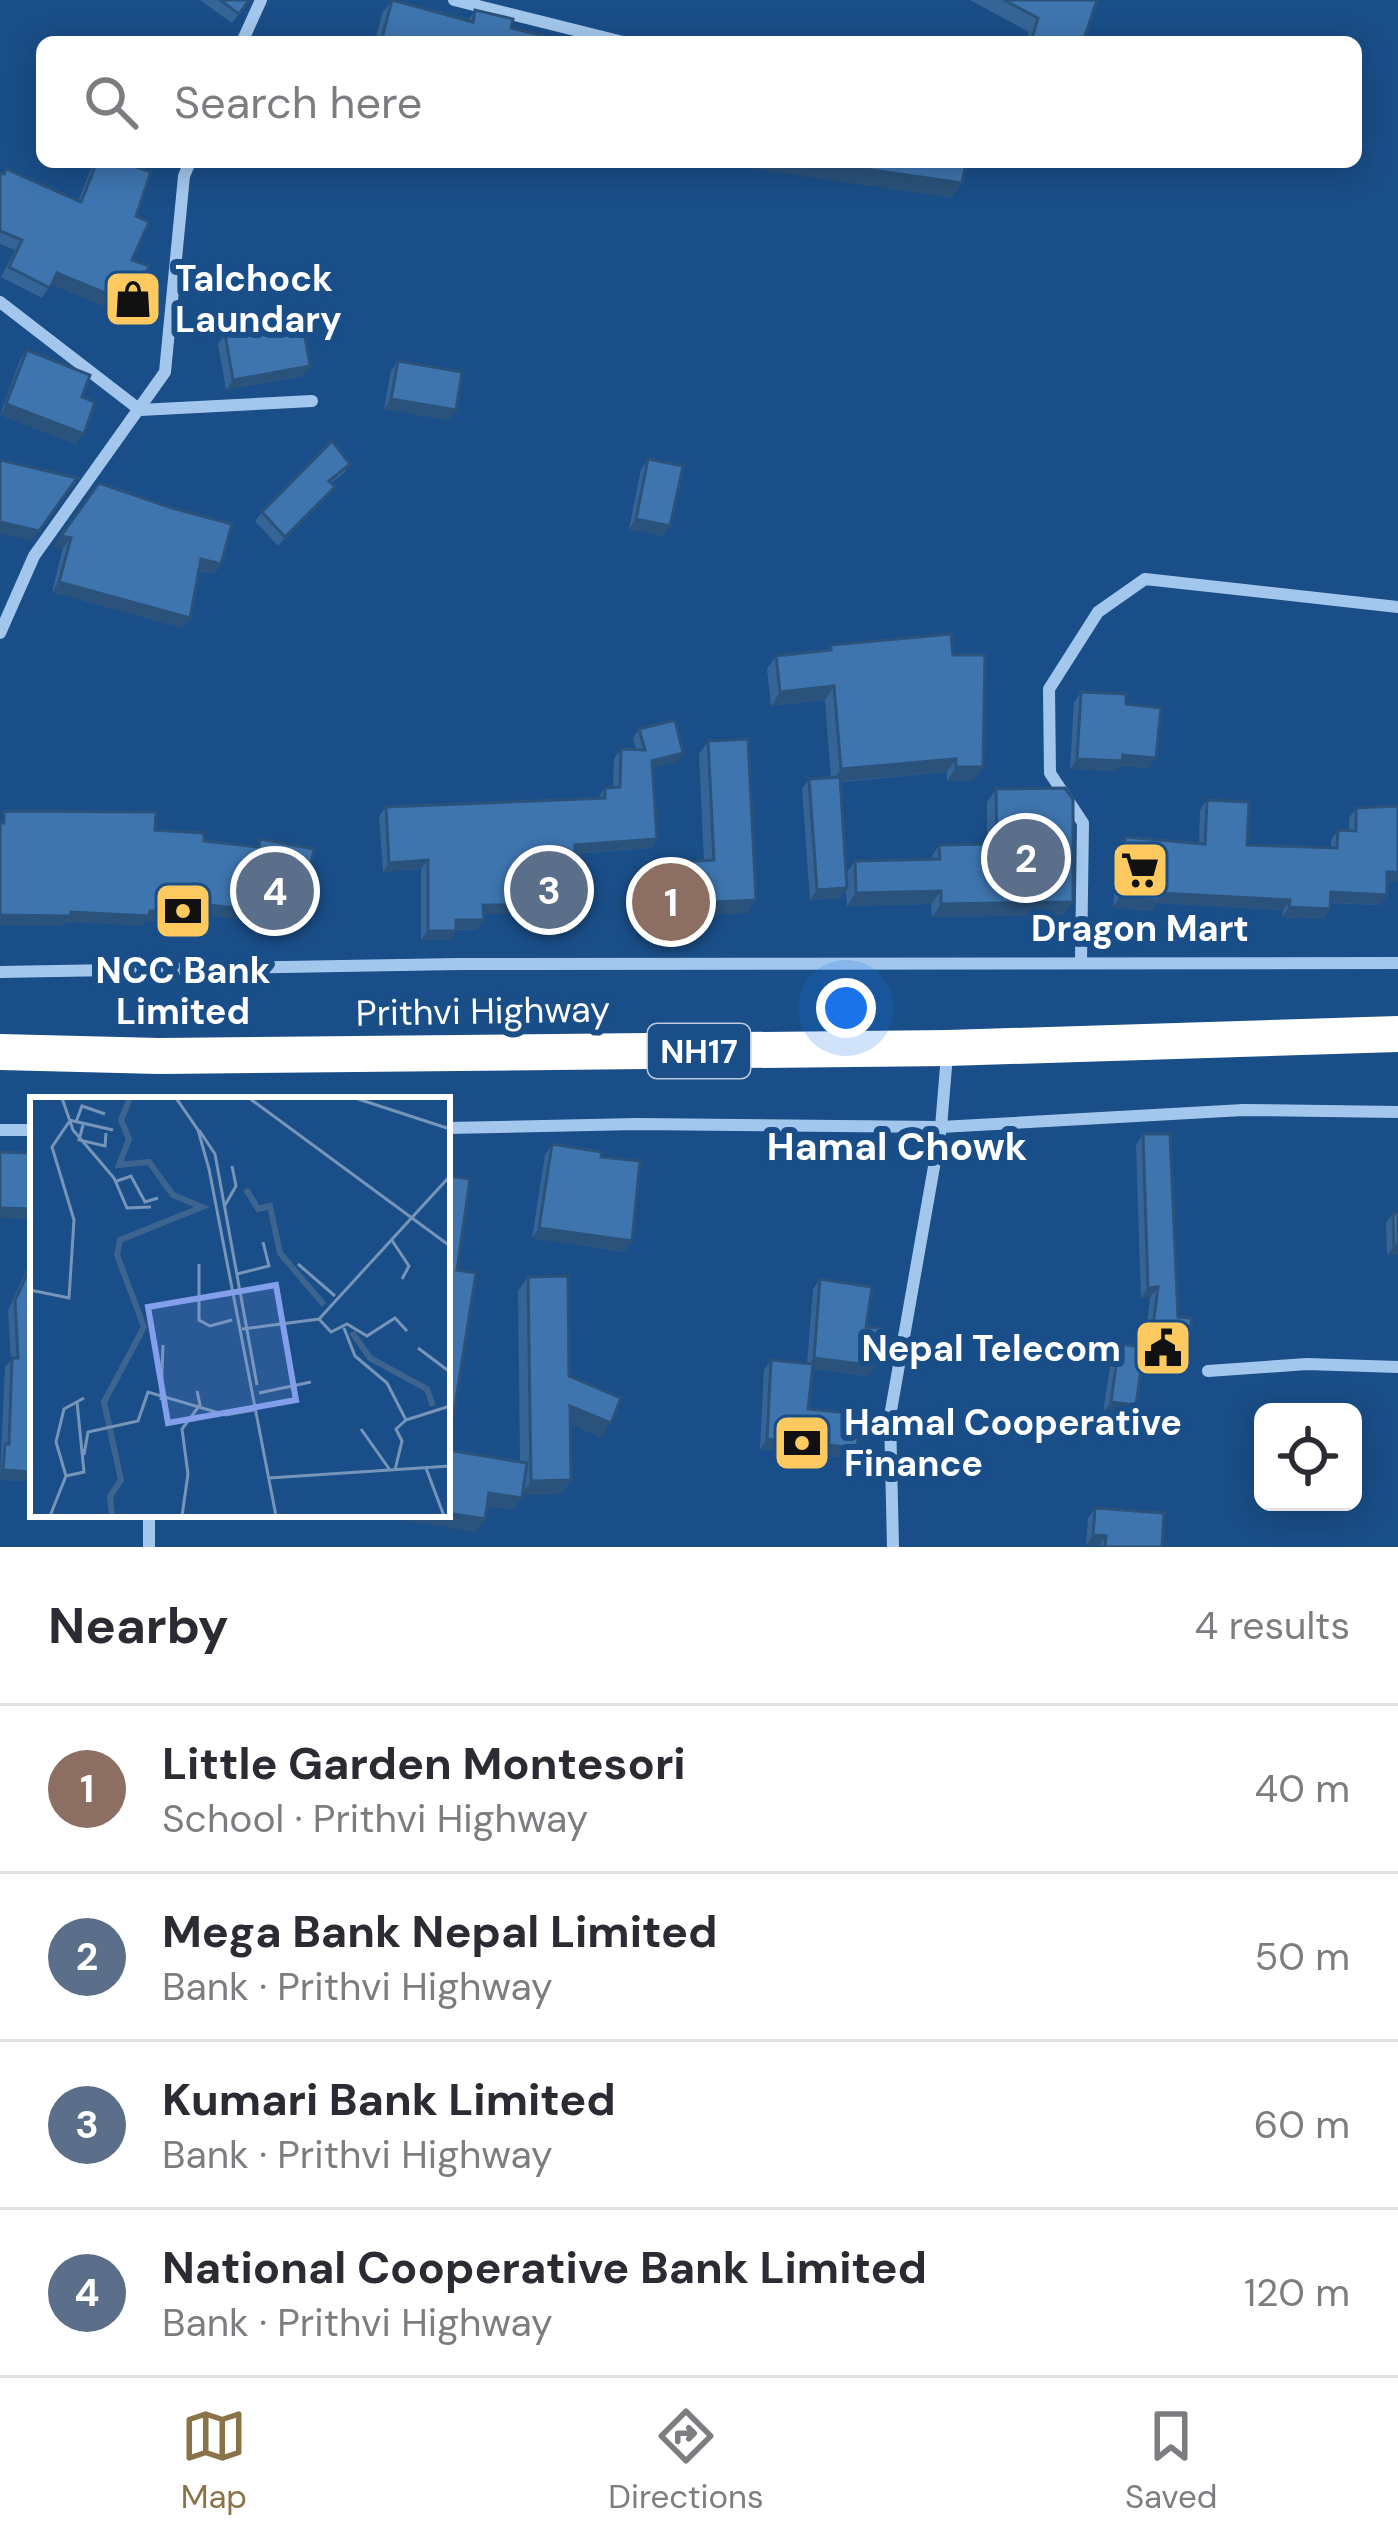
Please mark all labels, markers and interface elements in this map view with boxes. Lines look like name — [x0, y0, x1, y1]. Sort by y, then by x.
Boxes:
search box — [36, 36, 1362, 168]
icon: search — [78, 69, 144, 135]
text: Search here — [174, 73, 422, 132]
place label: Talchock Laundary — [175, 255, 342, 343]
shop icon: Talchock Laundary — [102, 268, 164, 330]
pin: 2 — [987, 813, 1065, 903]
supermarket icon: Dragon Mart — [1109, 839, 1171, 901]
pin: 3 — [510, 845, 588, 935]
pin: 4 — [236, 846, 314, 936]
pin: 1 — [632, 857, 710, 947]
bank icon: NCC Bank Limited — [152, 880, 214, 942]
place label: Dragon Mart — [1031, 905, 1249, 952]
place label: NCC Bank Limited — [96, 947, 271, 1035]
your location — [816, 978, 876, 1038]
street label: Prithvi Highway — [355, 985, 611, 1037]
road number: NH17 — [648, 1024, 750, 1078]
inset map — [30, 1097, 450, 1517]
district label: Hamal Chowk — [767, 1121, 1027, 1172]
public building icon: Nepal Telecom — [1132, 1317, 1194, 1379]
place label: Nepal Telecom — [861, 1325, 1121, 1372]
place label: Hamal Cooperative Finance — [844, 1399, 1182, 1487]
map controls — [1254, 1403, 1362, 1511]
button: locate — [1254, 1403, 1362, 1511]
bank icon: Hamal Cooperative Finance — [771, 1412, 833, 1474]
text: Nearby — [48, 1592, 229, 1659]
text: 4 results — [1195, 1600, 1350, 1651]
text: Little Garden Montesori — [162, 1734, 686, 1793]
text: 1 — [80, 1763, 94, 1814]
text: 40 m — [1255, 1763, 1350, 1814]
text: School · Prithvi Highway — [162, 1793, 588, 1844]
text: Mega Bank Nepal Limited — [162, 1902, 718, 1961]
text: 2 — [76, 1931, 98, 1982]
text: 50 m — [1254, 1931, 1350, 1982]
text: Bank · Prithvi Highway — [162, 1961, 553, 2012]
text: Kumari Bank Limited — [162, 2070, 616, 2129]
text: 3 — [75, 2099, 99, 2150]
text: 60 m — [1254, 2099, 1350, 2150]
text: Bank · Prithvi Highway — [162, 2129, 553, 2180]
text: National Cooperative Bank Limited — [162, 2238, 927, 2297]
text: 4 — [74, 2267, 100, 2318]
text: 120 m — [1244, 2267, 1350, 2318]
text: Bank · Prithvi Highway — [162, 2297, 553, 2348]
tab: Map — [181, 2403, 247, 2518]
tab: Directions — [608, 2403, 764, 2518]
tab: Saved — [1125, 2403, 1217, 2518]

